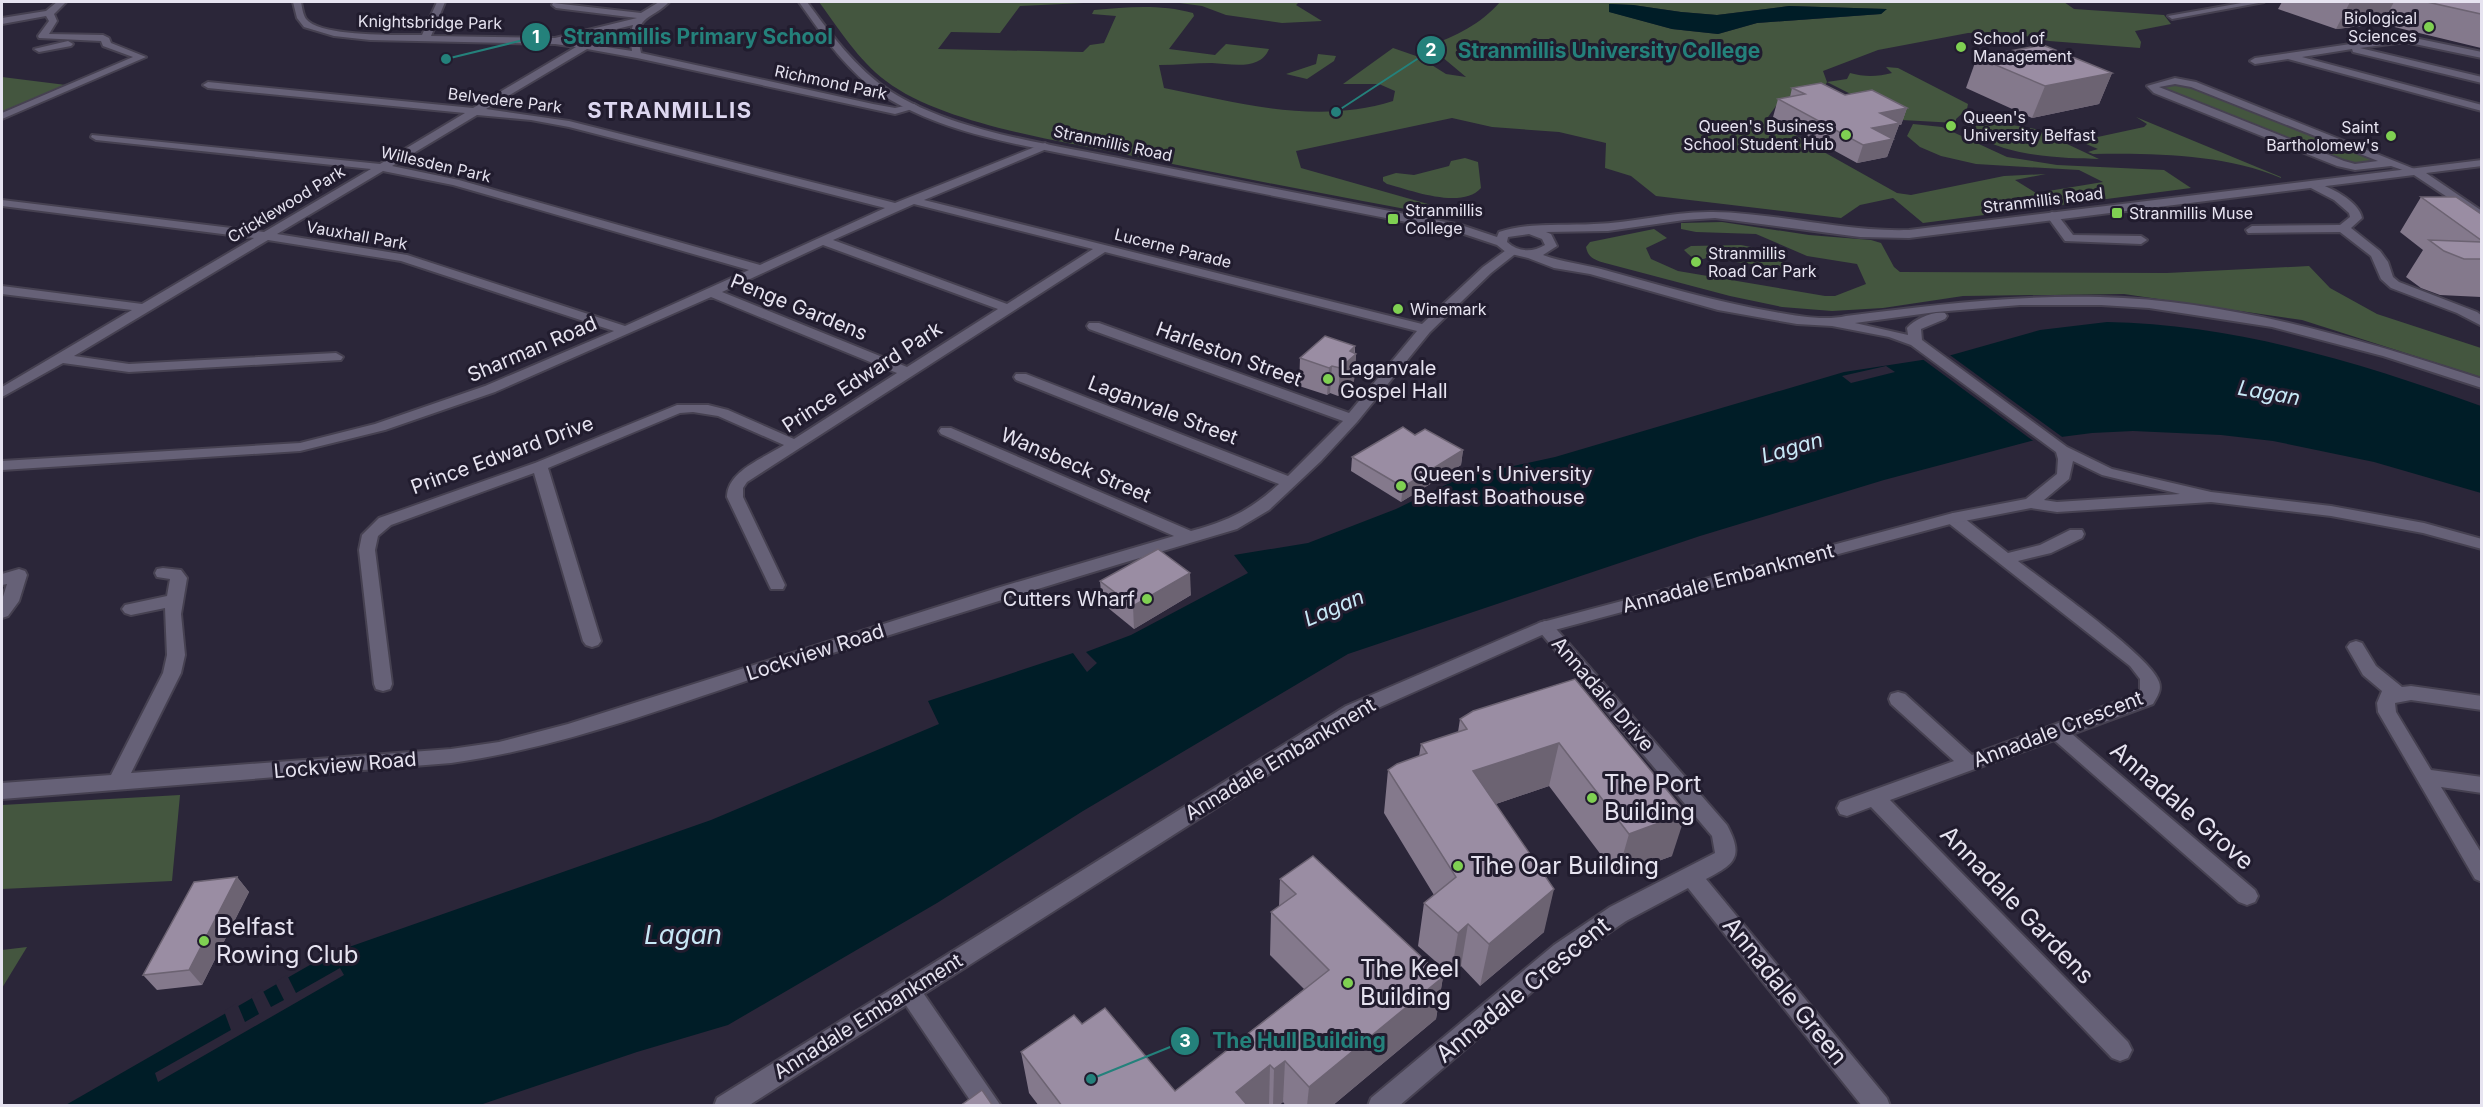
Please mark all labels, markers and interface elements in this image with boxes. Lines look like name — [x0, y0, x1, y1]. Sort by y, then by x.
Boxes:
place label: Biological Sciences — [2344, 8, 2417, 46]
street label: Knightsbridge Park — [358, 11, 503, 33]
callout: Stranmillis Primary School — [521, 17, 845, 56]
marker: Biological Sciences — [2422, 20, 2436, 34]
text: Stranmillis Primary School — [563, 24, 833, 49]
text: 1 — [532, 26, 540, 47]
place label: School of Management — [1973, 28, 2072, 66]
callout: Stranmillis University College — [1416, 31, 1772, 70]
text: Stranmillis University College — [1458, 38, 1760, 63]
text: 2 — [1425, 39, 1437, 60]
marker: School of Management — [1954, 40, 1968, 54]
street label: Richmond Park — [773, 60, 889, 104]
street label: Belvedere Park — [447, 83, 563, 117]
district label: STRANMILLIS — [587, 97, 753, 123]
place label: Queen's University Belfast — [1963, 107, 2096, 145]
place label: Queen's Business School Student Hub — [1683, 116, 1834, 154]
place label: Saint Bartholomew's — [2266, 117, 2379, 155]
marker: Queen's University Belfast — [1944, 119, 1958, 133]
street label: Stranmillis Road — [1052, 121, 1174, 165]
marker: Queen's Business School Student Hub — [1839, 128, 1853, 142]
marker: Saint Bartholomew's — [2384, 129, 2398, 143]
street label: Willesden Park — [379, 142, 493, 186]
street label: Cricklewood Park — [224, 161, 348, 247]
street label: Stranmillis Road — [1982, 183, 2104, 217]
place label: Stranmillis College — [1405, 200, 1483, 238]
place label: Stranmillis Muse — [2129, 203, 2253, 223]
marker: Stranmillis Muse — [2110, 206, 2124, 220]
marker: Stranmillis College — [1386, 212, 1400, 226]
street label: Vauxhall Park — [305, 216, 409, 254]
street label: Lucerne Parade — [1112, 224, 1234, 272]
place label: Stranmillis Road Car Park — [1708, 243, 1817, 281]
marker: Stranmillis Road Car Park — [1689, 255, 1703, 269]
street label: Penge Gardens — [727, 269, 871, 345]
place label: Winemark — [1410, 299, 1487, 319]
marker: Winemark — [1391, 302, 1405, 316]
street label: Sharman Road — [464, 311, 600, 387]
street label: Prince Edward Park — [778, 316, 946, 438]
street label: Harleston Street — [1153, 317, 1306, 392]
place label: Laganvale Gospel Hall — [1340, 356, 1448, 403]
street label: Laganvale Street — [1085, 370, 1242, 450]
marker: Laganvale Gospel Hall — [1321, 372, 1335, 386]
water label: Lagan — [2236, 375, 2302, 410]
street label: Prince Edward Drive — [407, 411, 597, 499]
street label: Wansbeck Street — [997, 423, 1155, 508]
water label: Lagan — [1758, 427, 1826, 468]
place label: Queen's University Belfast Boathouse — [1413, 462, 1593, 509]
marker: Queen's University Belfast Boathouse — [1394, 479, 1408, 493]
street label: Annadale Embankment — [1620, 538, 1837, 618]
water label: Lagan — [1300, 584, 1368, 631]
place label: Cutters Wharf — [1003, 587, 1136, 611]
marker: Cutters Wharf — [1140, 592, 1154, 606]
street label: Lockview Road — [743, 618, 887, 686]
street label: Annadale Drive — [1547, 632, 1659, 756]
street label: Annadale Crescent — [1970, 685, 2147, 772]
street label: Annadale Embankment — [1180, 692, 1380, 825]
street label: Annadale Grove — [2105, 735, 2260, 876]
street label: Lockview Road — [273, 747, 417, 783]
place label: The Port Building — [1604, 769, 1701, 826]
marker: The Port Building — [1585, 791, 1599, 805]
street label: Annadale Gardens — [1934, 820, 2100, 990]
place label: The Oar Building — [1470, 851, 1659, 880]
marker: The Oar Building — [1451, 859, 1465, 873]
street label: Annadale Crescent — [1430, 910, 1616, 1069]
street label: Annadale Green — [1717, 911, 1854, 1070]
place label: Belfast Rowing Club — [216, 912, 358, 969]
water label: Lagan — [644, 919, 722, 950]
marker: Belfast Rowing Club — [197, 934, 211, 948]
street label: Annadale Embankment — [769, 948, 967, 1084]
place label: The Keel Building — [1360, 954, 1459, 1011]
marker: The Keel Building — [1341, 976, 1355, 990]
callout: The Hull Building — [1170, 1021, 1397, 1060]
text: The Hull Building — [1212, 1028, 1386, 1053]
text: 3 — [1179, 1030, 1191, 1051]

